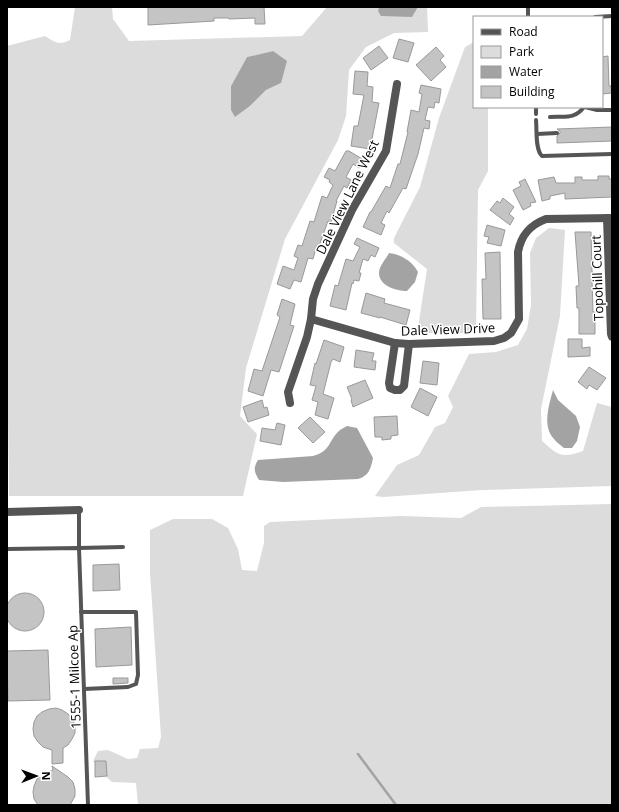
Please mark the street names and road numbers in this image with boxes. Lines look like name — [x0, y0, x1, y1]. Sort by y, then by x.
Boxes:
street label: Dale View Lane West — [311, 136, 383, 257]
street label: Topohill Court — [586, 234, 607, 321]
street label: Dale View Drive — [401, 318, 495, 340]
street label: 1555-1 Milcoe Ap — [63, 625, 85, 729]

